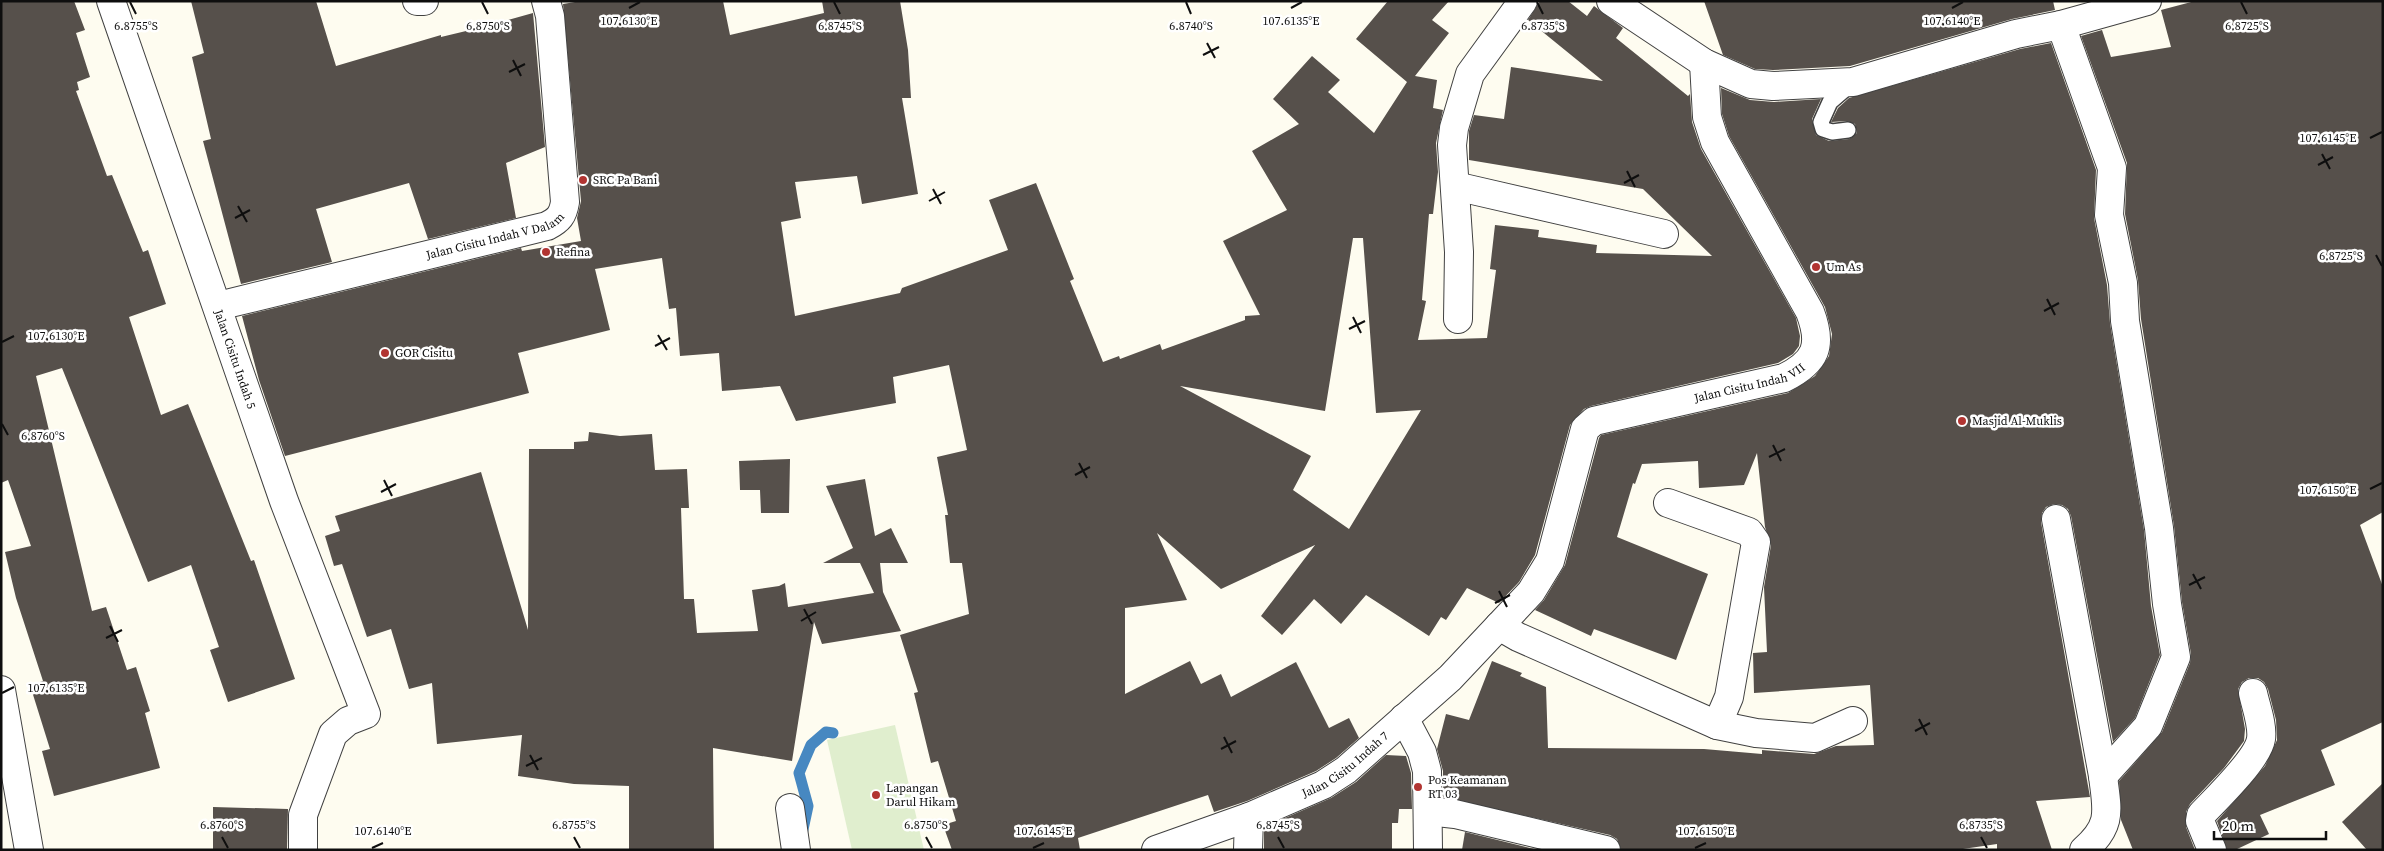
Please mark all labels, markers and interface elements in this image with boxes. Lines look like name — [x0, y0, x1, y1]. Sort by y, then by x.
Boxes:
text: 107.6130°E — [601, 13, 657, 29]
text: 107.6135°E — [1263, 13, 1319, 29]
text: 107.6140°E — [1924, 13, 1980, 29]
text: 6.8755°S — [114, 18, 158, 34]
text: 6.8750°S — [466, 18, 510, 34]
text: 6.8745°S — [818, 18, 862, 34]
text: 6.8740°S — [1169, 18, 1213, 34]
text: 6.8735°S — [1521, 18, 1565, 34]
text: 6.8725°S — [2225, 18, 2269, 34]
text: 107.6145°E — [2300, 130, 2356, 146]
place label: SRC Pa Bani — [593, 172, 658, 188]
marker: SRC Pa Bani — [577, 174, 589, 186]
street label: Jalan Cisitu Indah V Dalam — [423, 209, 568, 263]
place label: Refina — [556, 244, 591, 260]
marker: Refina — [540, 246, 552, 258]
text: 6.8725°S — [2319, 248, 2363, 264]
place label: Um As — [1826, 259, 1861, 275]
marker: Um As — [1810, 261, 1822, 273]
street label: Jalan Cisitu Indah 5 — [210, 306, 260, 411]
text: 107.6130°E — [28, 328, 84, 344]
place label: GOR Cisitu — [395, 345, 453, 361]
marker: GOR Cisitu — [379, 347, 391, 359]
street label: Jalan Cisitu Indah VII — [1692, 360, 1808, 406]
place label: Masjid Al-Muklis — [1972, 413, 2062, 429]
marker: Masjid Al-Muklis — [1956, 415, 1968, 427]
text: 6.8760°S — [21, 428, 65, 444]
text: 107.6150°E — [2300, 482, 2356, 498]
text: 107.6135°E — [28, 680, 84, 696]
street label: Jalan Cisitu Indah 7 — [1298, 728, 1392, 802]
place label: Pos Keamanan RT 03 — [1428, 772, 1507, 802]
place label: Lapangan Darul Hikam — [886, 780, 956, 810]
marker: Pos Keamanan RT 03 — [1412, 781, 1424, 793]
marker: Lapangan Darul Hikam — [870, 789, 882, 801]
scale bar — [2214, 808, 2326, 840]
text: 20 m — [2222, 815, 2254, 836]
text: 6.8760°S — [200, 817, 244, 833]
text: 6.8755°S — [552, 817, 596, 833]
text: 6.8750°S — [904, 817, 948, 833]
text: 6.8745°S — [1256, 817, 1300, 833]
text: 6.8735°S — [1959, 817, 2003, 833]
text: 107.6140°E — [355, 823, 411, 839]
text: 107.6145°E — [1016, 823, 1072, 839]
text: 107.6150°E — [1678, 823, 1734, 839]

